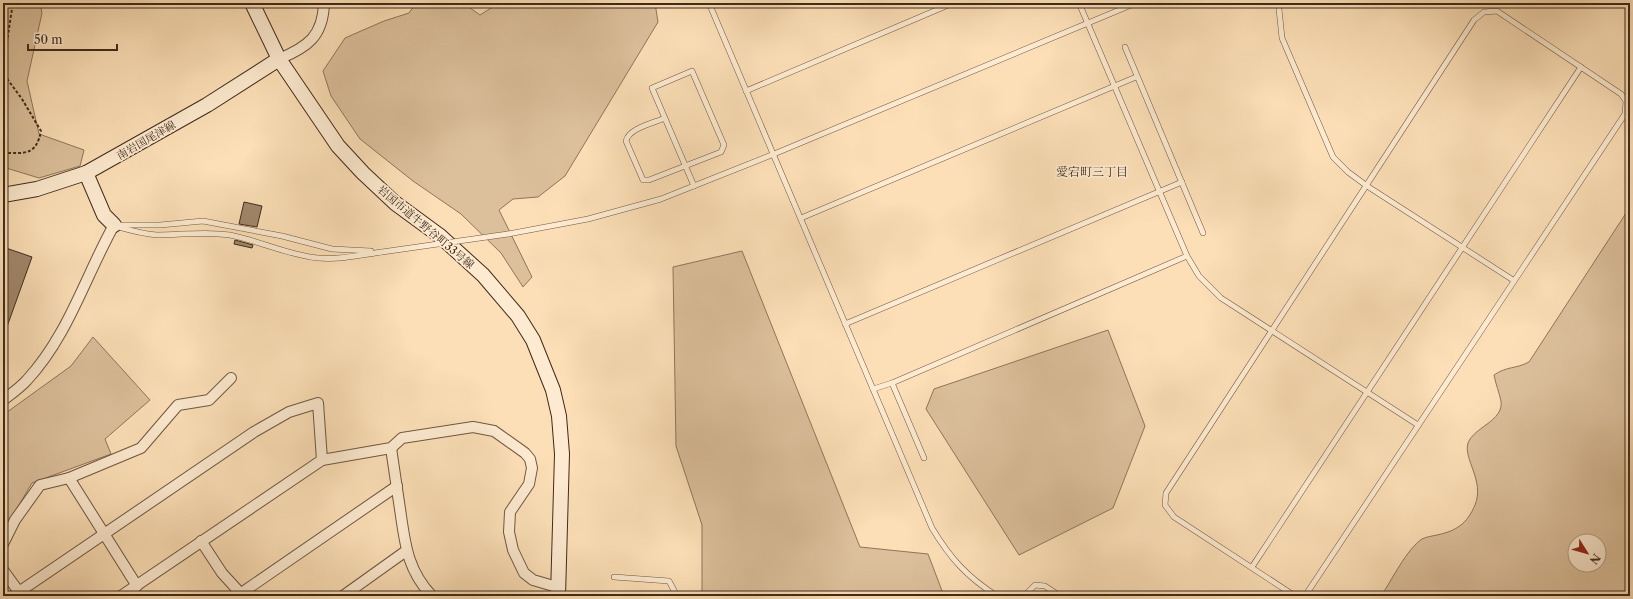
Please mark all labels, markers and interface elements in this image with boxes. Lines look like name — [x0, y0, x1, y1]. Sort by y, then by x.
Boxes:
scale bar — [28, 26, 117, 52]
text: 50 m — [34, 32, 63, 47]
street label: 南岩国尾津線 — [114, 117, 178, 163]
district label: 愛宕町三丁目 — [1056, 164, 1128, 179]
street label: 岩国市道牛野谷町33号線 — [375, 182, 477, 272]
north arrow — [1567, 533, 1607, 573]
text: N — [1586, 551, 1603, 567]

